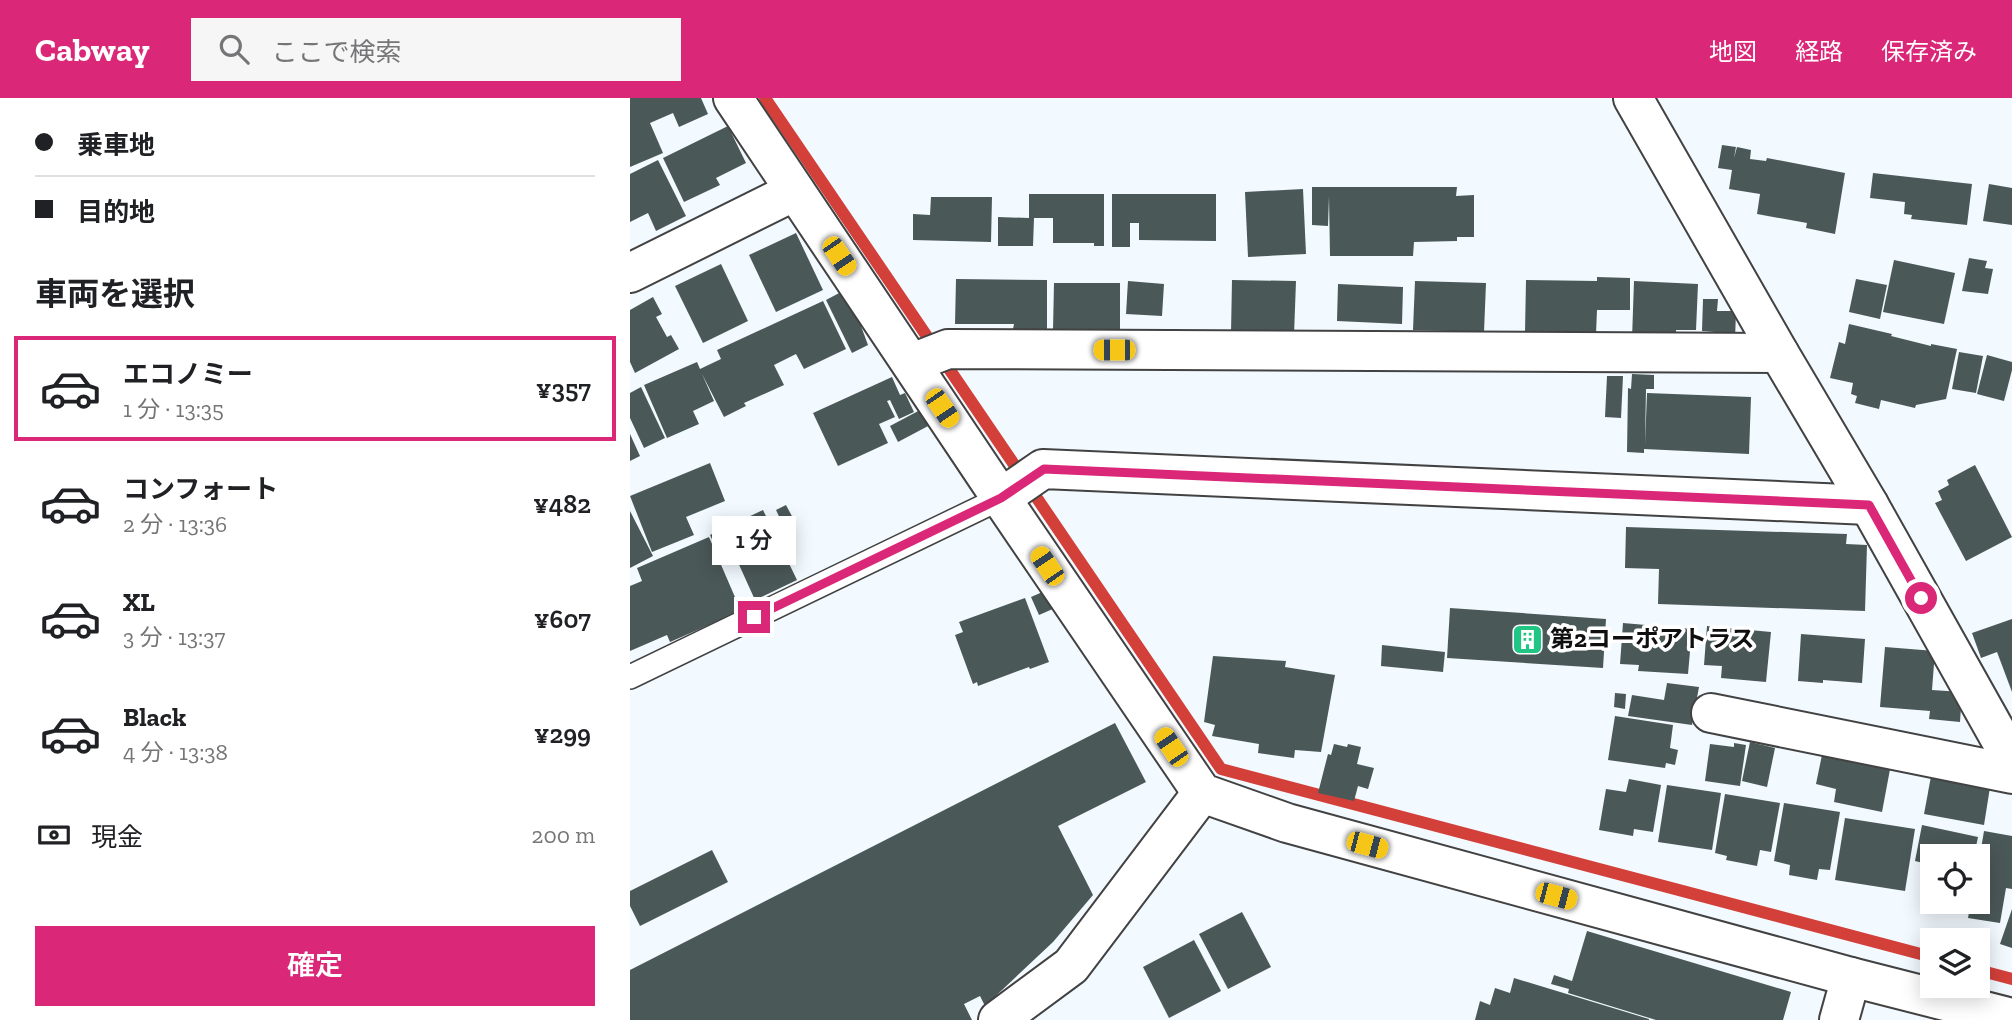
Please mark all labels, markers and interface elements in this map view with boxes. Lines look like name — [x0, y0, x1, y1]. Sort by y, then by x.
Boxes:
search box — [191, 18, 681, 81]
text: Cabway — [35, 30, 149, 69]
icon: search — [215, 30, 253, 68]
text: ここで検索 — [271, 36, 401, 68]
text: 地図 — [1709, 37, 1757, 66]
text: 経路 — [1795, 37, 1843, 66]
text: 保存済み — [1881, 37, 1977, 66]
text: 乗車地 — [77, 129, 155, 161]
text: 目的地 — [77, 196, 155, 228]
car — [819, 233, 860, 279]
text: 車両を選択 — [35, 275, 195, 313]
car — [1094, 340, 1136, 361]
icon: car — [39, 357, 102, 420]
text: エコノミー — [123, 358, 253, 390]
text: ¥357 — [536, 373, 591, 405]
car — [922, 385, 963, 431]
text: 1 分 · 13:35 — [123, 395, 224, 423]
icon: car — [39, 472, 102, 535]
text: コンフォート — [123, 473, 278, 505]
text: ¥482 — [533, 488, 591, 520]
text: 2 分 · 13:36 — [123, 510, 227, 538]
callout: 1 分 — [712, 516, 796, 564]
text: 1 分 — [736, 526, 772, 554]
car — [1027, 543, 1068, 589]
route start — [1905, 582, 1937, 614]
text: XL — [123, 586, 155, 618]
icon: car — [39, 587, 102, 650]
route end — [738, 601, 770, 633]
text: ¥607 — [534, 603, 591, 635]
building icon: 第2コーポアトラス — [1510, 622, 1544, 656]
text: 3 分 · 13:37 — [123, 623, 225, 651]
place label: 第2コーポアトラス — [1550, 624, 1754, 653]
text: Black — [123, 701, 186, 733]
icon: car — [39, 702, 102, 765]
text: ¥299 — [534, 718, 591, 750]
car — [1151, 724, 1192, 770]
text: 4 分 · 13:38 — [123, 738, 228, 766]
icon: cash — [35, 816, 73, 854]
text: 現金 — [91, 821, 143, 853]
text: 200 m — [532, 821, 595, 849]
car — [1344, 829, 1391, 861]
map controls — [1920, 844, 1990, 998]
button: locate — [1920, 844, 1990, 914]
car — [1533, 880, 1580, 912]
button: 確定 — [35, 926, 595, 1006]
button: layers — [1920, 928, 1990, 998]

